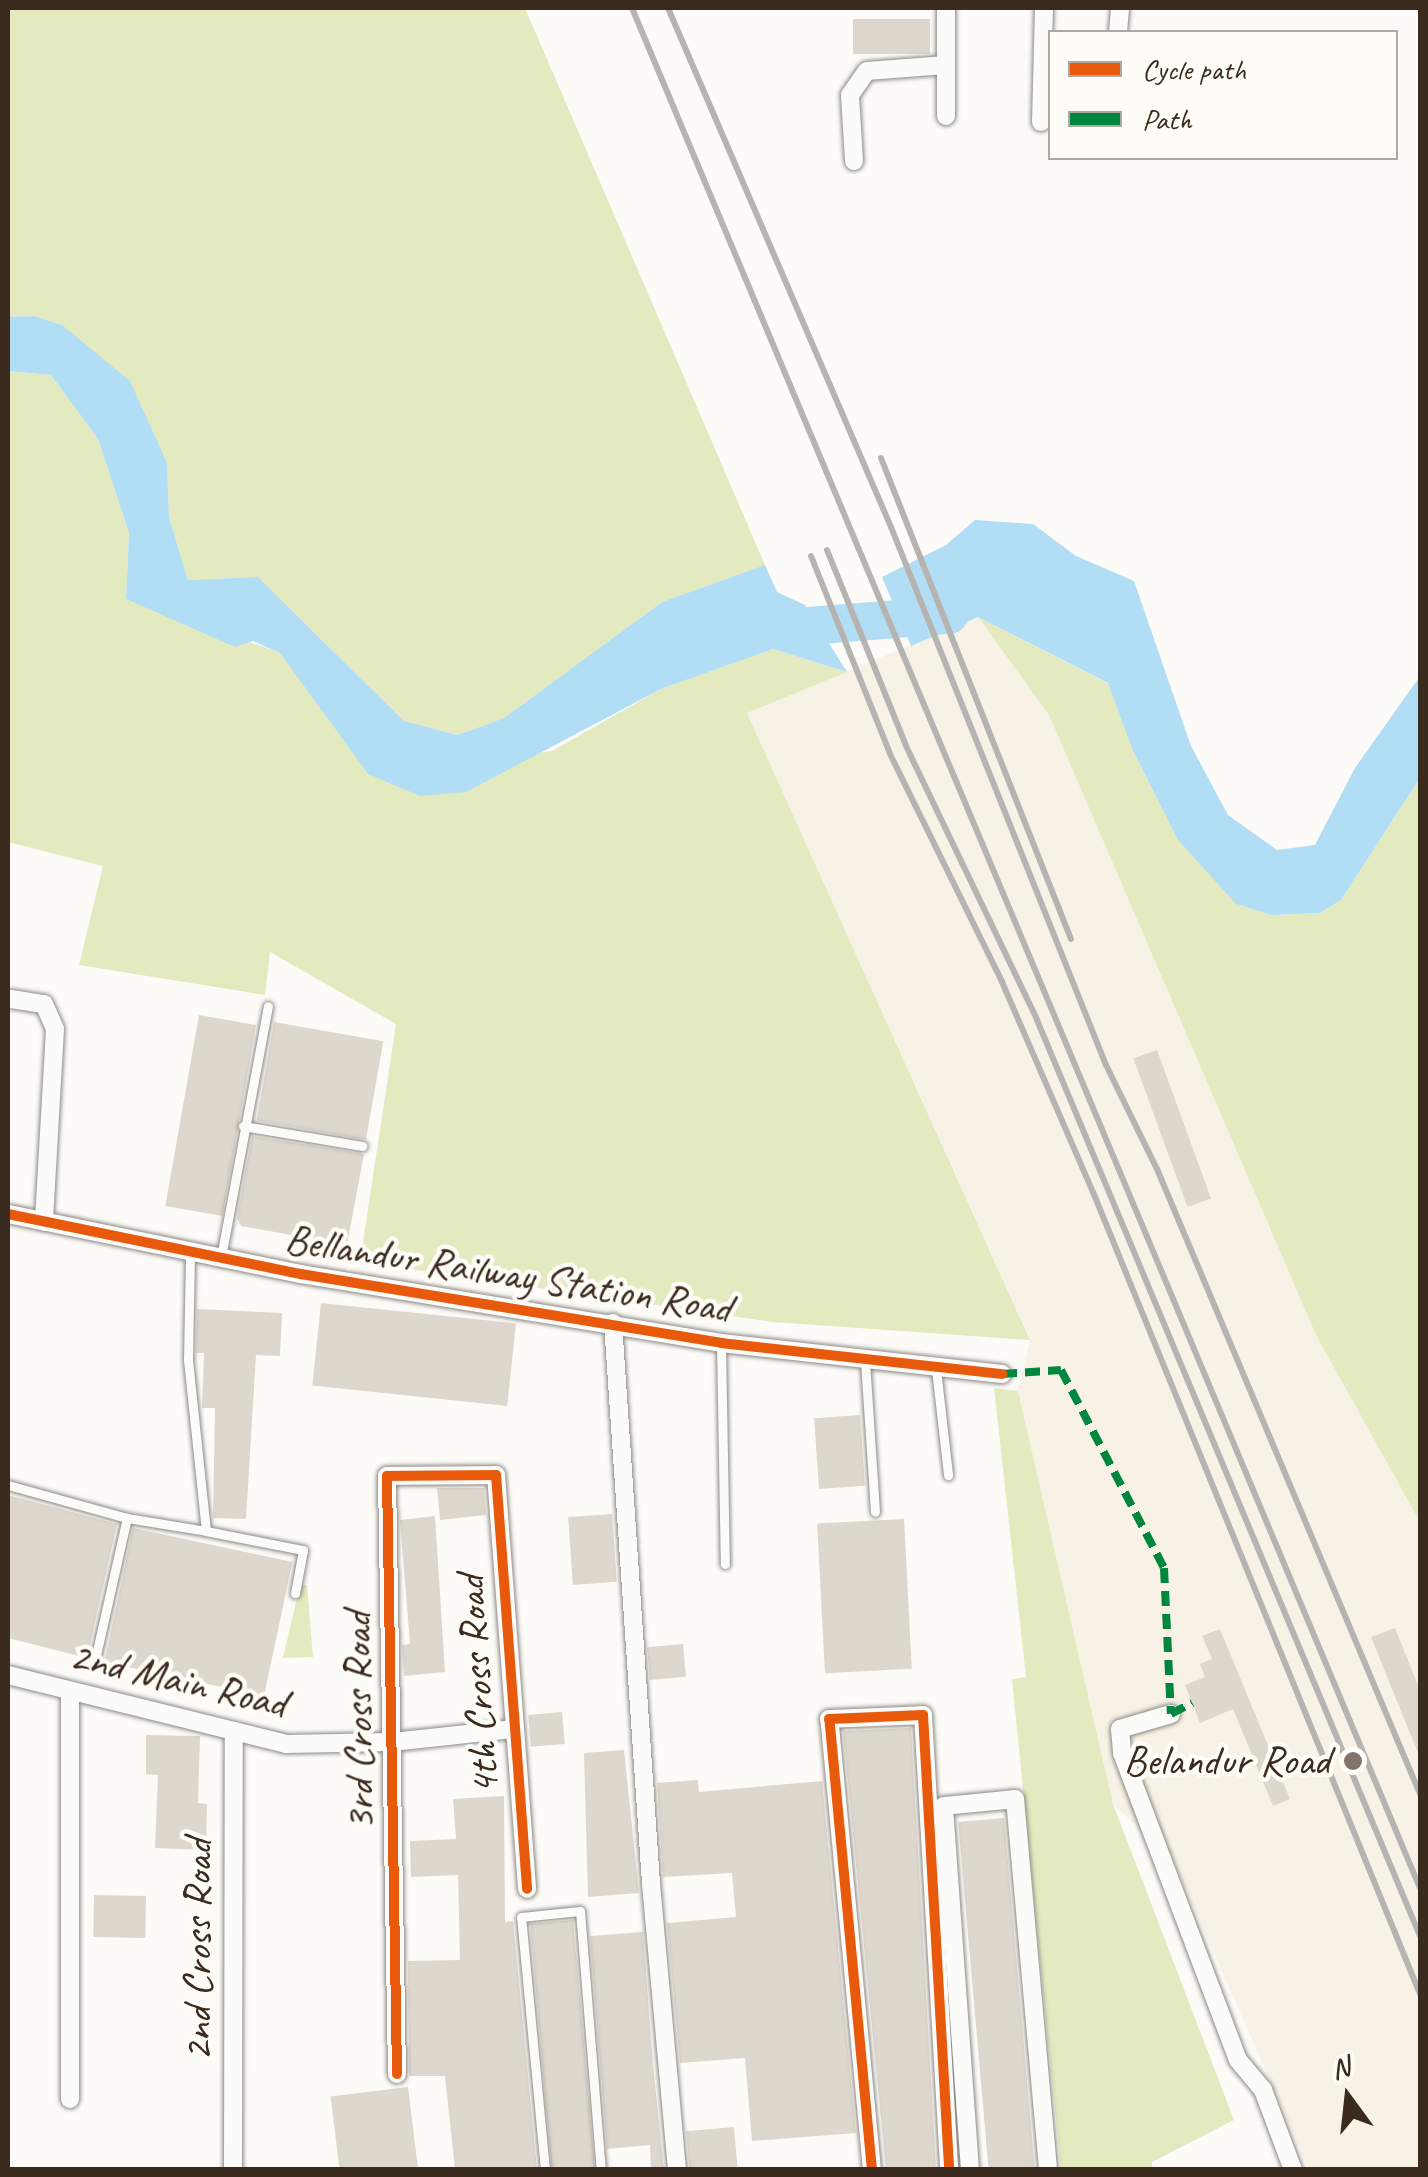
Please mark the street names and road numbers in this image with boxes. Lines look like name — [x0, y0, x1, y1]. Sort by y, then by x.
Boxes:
street label: Bellandur Railway Station Road — [281, 1214, 735, 1334]
street label: 4th Cross Road — [445, 1573, 511, 1797]
street label: 3rd Cross Road — [332, 1611, 386, 1831]
street label: 2nd Main Road — [65, 1631, 291, 1729]
street label: 2nd Cross Road — [173, 1838, 223, 2062]

